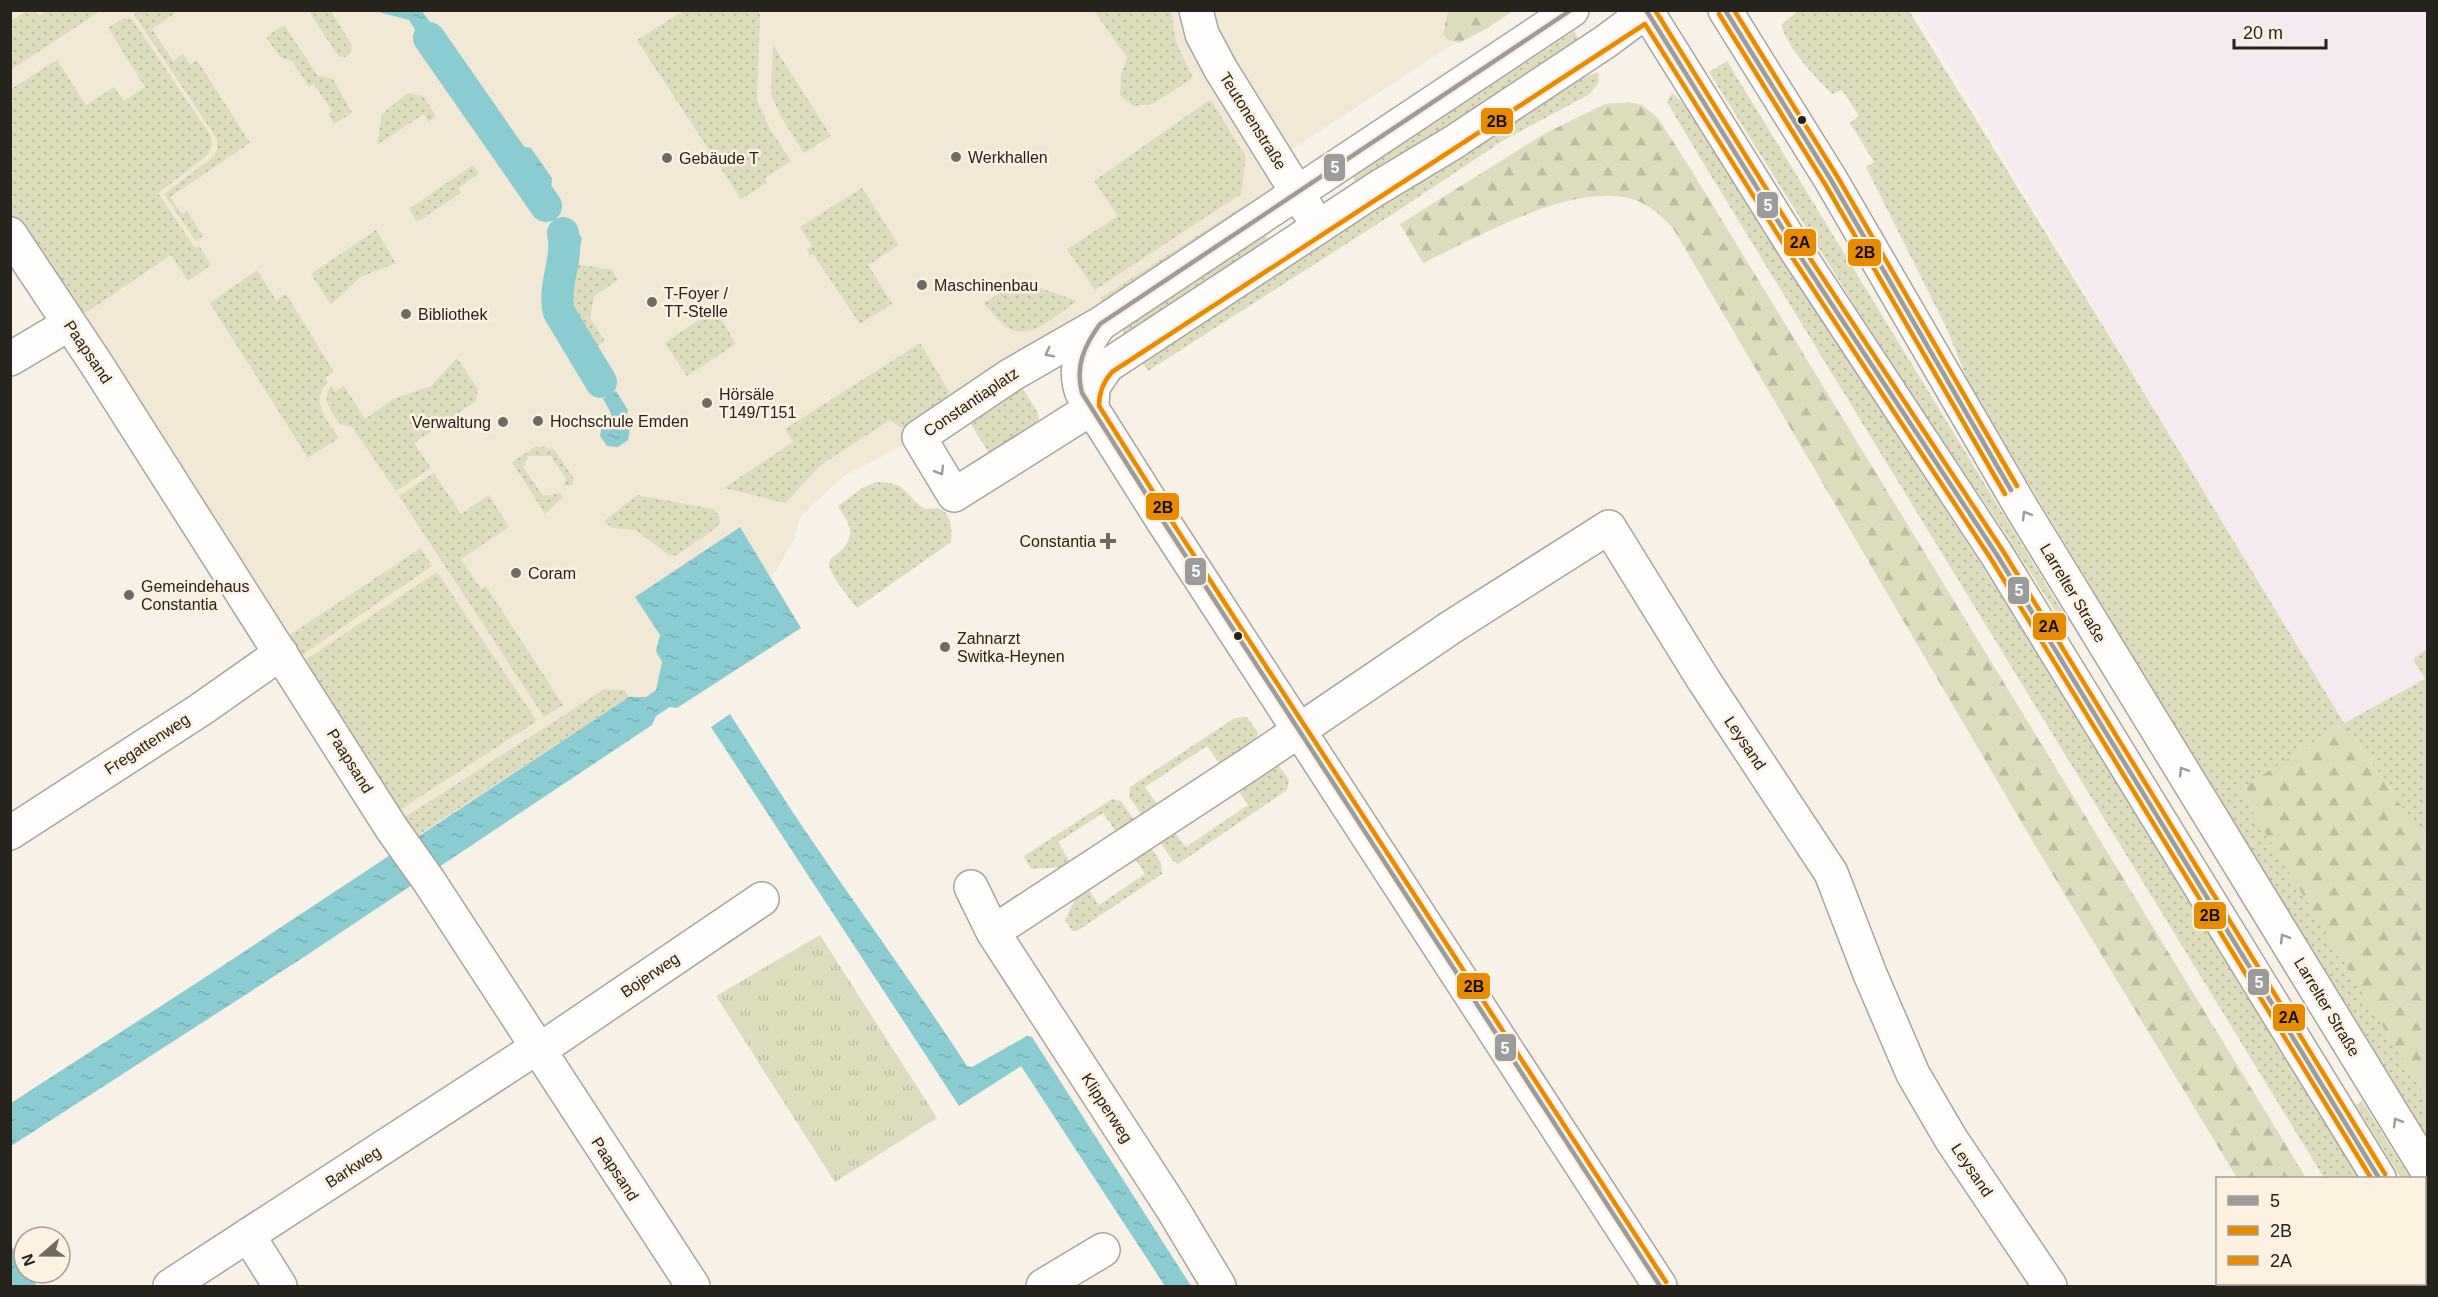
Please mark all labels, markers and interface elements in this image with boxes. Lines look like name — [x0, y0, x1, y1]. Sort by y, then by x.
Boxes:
scale bar — [2234, 12, 2326, 50]
text: 20 m — [2243, 23, 2283, 43]
street label: Teutonenstraße — [1216, 69, 1290, 173]
line badge: 2B — [1480, 107, 1514, 135]
text: 2B — [1487, 113, 1507, 130]
unlabelled marker — [1796, 114, 1808, 126]
place label: Werkhallen — [968, 149, 1048, 166]
place label: Gebäude T — [679, 150, 759, 167]
marker: Werkhallen — [949, 150, 963, 164]
marker: Gebäude T — [660, 151, 674, 165]
line badge: 5 — [1323, 153, 1346, 182]
text: 5 — [1331, 159, 1340, 176]
line badge: 5 — [1756, 191, 1779, 219]
text: 5 — [1764, 197, 1773, 214]
line badge: 2A — [1783, 228, 1817, 257]
text: 2A — [1790, 234, 1811, 251]
line badge: 2B — [1847, 238, 1882, 267]
text: 2B — [1855, 244, 1875, 261]
place label: Maschinenbau — [934, 277, 1038, 294]
marker: Maschinenbau — [915, 278, 929, 292]
place label: T-Foyer / TT-Stelle — [664, 285, 729, 320]
marker: T-Foyer / TT-Stelle — [645, 295, 659, 309]
place label: Bibliothek — [418, 306, 488, 323]
marker: Bibliothek — [399, 307, 413, 321]
street label: Paapsand — [61, 317, 115, 387]
one-way arrow — [1045, 346, 1055, 357]
street label: Constantiaplatz — [921, 364, 1021, 440]
place label: Hörsäle T149/T151 — [719, 386, 796, 421]
marker: Hörsäle T149/T151 — [700, 396, 714, 410]
place label: Hochschule Emden — [550, 413, 689, 430]
place label: Verwaltung — [412, 414, 491, 431]
marker: Hochschule Emden — [531, 414, 545, 428]
marker: Verwaltung — [496, 415, 510, 429]
one-way arrow — [932, 465, 944, 475]
line badge: 2B — [1145, 492, 1180, 521]
text: 2B — [1153, 499, 1173, 516]
one-way arrow — [2022, 511, 2034, 521]
place label: Constantia — [1020, 533, 1096, 550]
marker: Constantia — [1101, 534, 1115, 548]
street label: Larrelter Straße — [2037, 541, 2109, 645]
line badge: 5 — [1184, 557, 1207, 586]
text: 5 — [1192, 563, 1201, 580]
place label: Coram — [528, 565, 576, 582]
marker: Coram — [509, 566, 523, 580]
line badge: 5 — [2007, 576, 2030, 605]
place label: Gemeindehaus Constantia — [141, 578, 250, 613]
text: 5 — [2015, 582, 2024, 599]
marker: Gemeindehaus Constantia — [122, 588, 136, 602]
line badge: 2A — [2032, 612, 2067, 641]
text: 2A — [2039, 618, 2060, 635]
place label: Zahnarzt Switka-Heynen — [957, 630, 1065, 665]
unlabelled marker — [1232, 630, 1244, 642]
marker: Zahnarzt Switka-Heynen — [938, 640, 952, 654]
street label: Fregattenweg — [101, 710, 193, 778]
street label: Leysand — [1721, 713, 1769, 773]
street label: Paapsand — [324, 726, 376, 796]
one-way arrow — [2178, 767, 2190, 777]
line badge: 2B — [2193, 901, 2227, 930]
text: 2B — [2200, 907, 2220, 924]
one-way arrow — [2280, 934, 2292, 944]
street label: Bojerweg — [618, 949, 682, 1001]
street label: Larrelter Straße — [2291, 955, 2363, 1059]
line badge: 5 — [2247, 968, 2270, 996]
line badge: 2B — [1456, 972, 1491, 1000]
text: 5 — [2255, 974, 2264, 991]
text: 2B — [1464, 978, 1484, 995]
line badge: 2A — [2272, 1003, 2306, 1032]
text: 2A — [2279, 1009, 2300, 1026]
line badge: 5 — [1494, 1033, 1517, 1062]
text: 5 — [1501, 1040, 1510, 1057]
street label: Klipperweg — [1078, 1070, 1136, 1146]
one-way arrow — [2393, 1118, 2404, 1128]
street label: Paapsand — [588, 1134, 642, 1204]
street label: Leysand — [1948, 1140, 1996, 1200]
street label: Barkweg — [322, 1143, 384, 1191]
legend — [2216, 1177, 2426, 1285]
text: 5 — [2270, 1191, 2280, 1211]
text: 2B — [2270, 1221, 2292, 1241]
north arrow — [12, 1225, 72, 1285]
text: 2A — [2270, 1251, 2292, 1271]
text: N — [18, 1252, 38, 1268]

